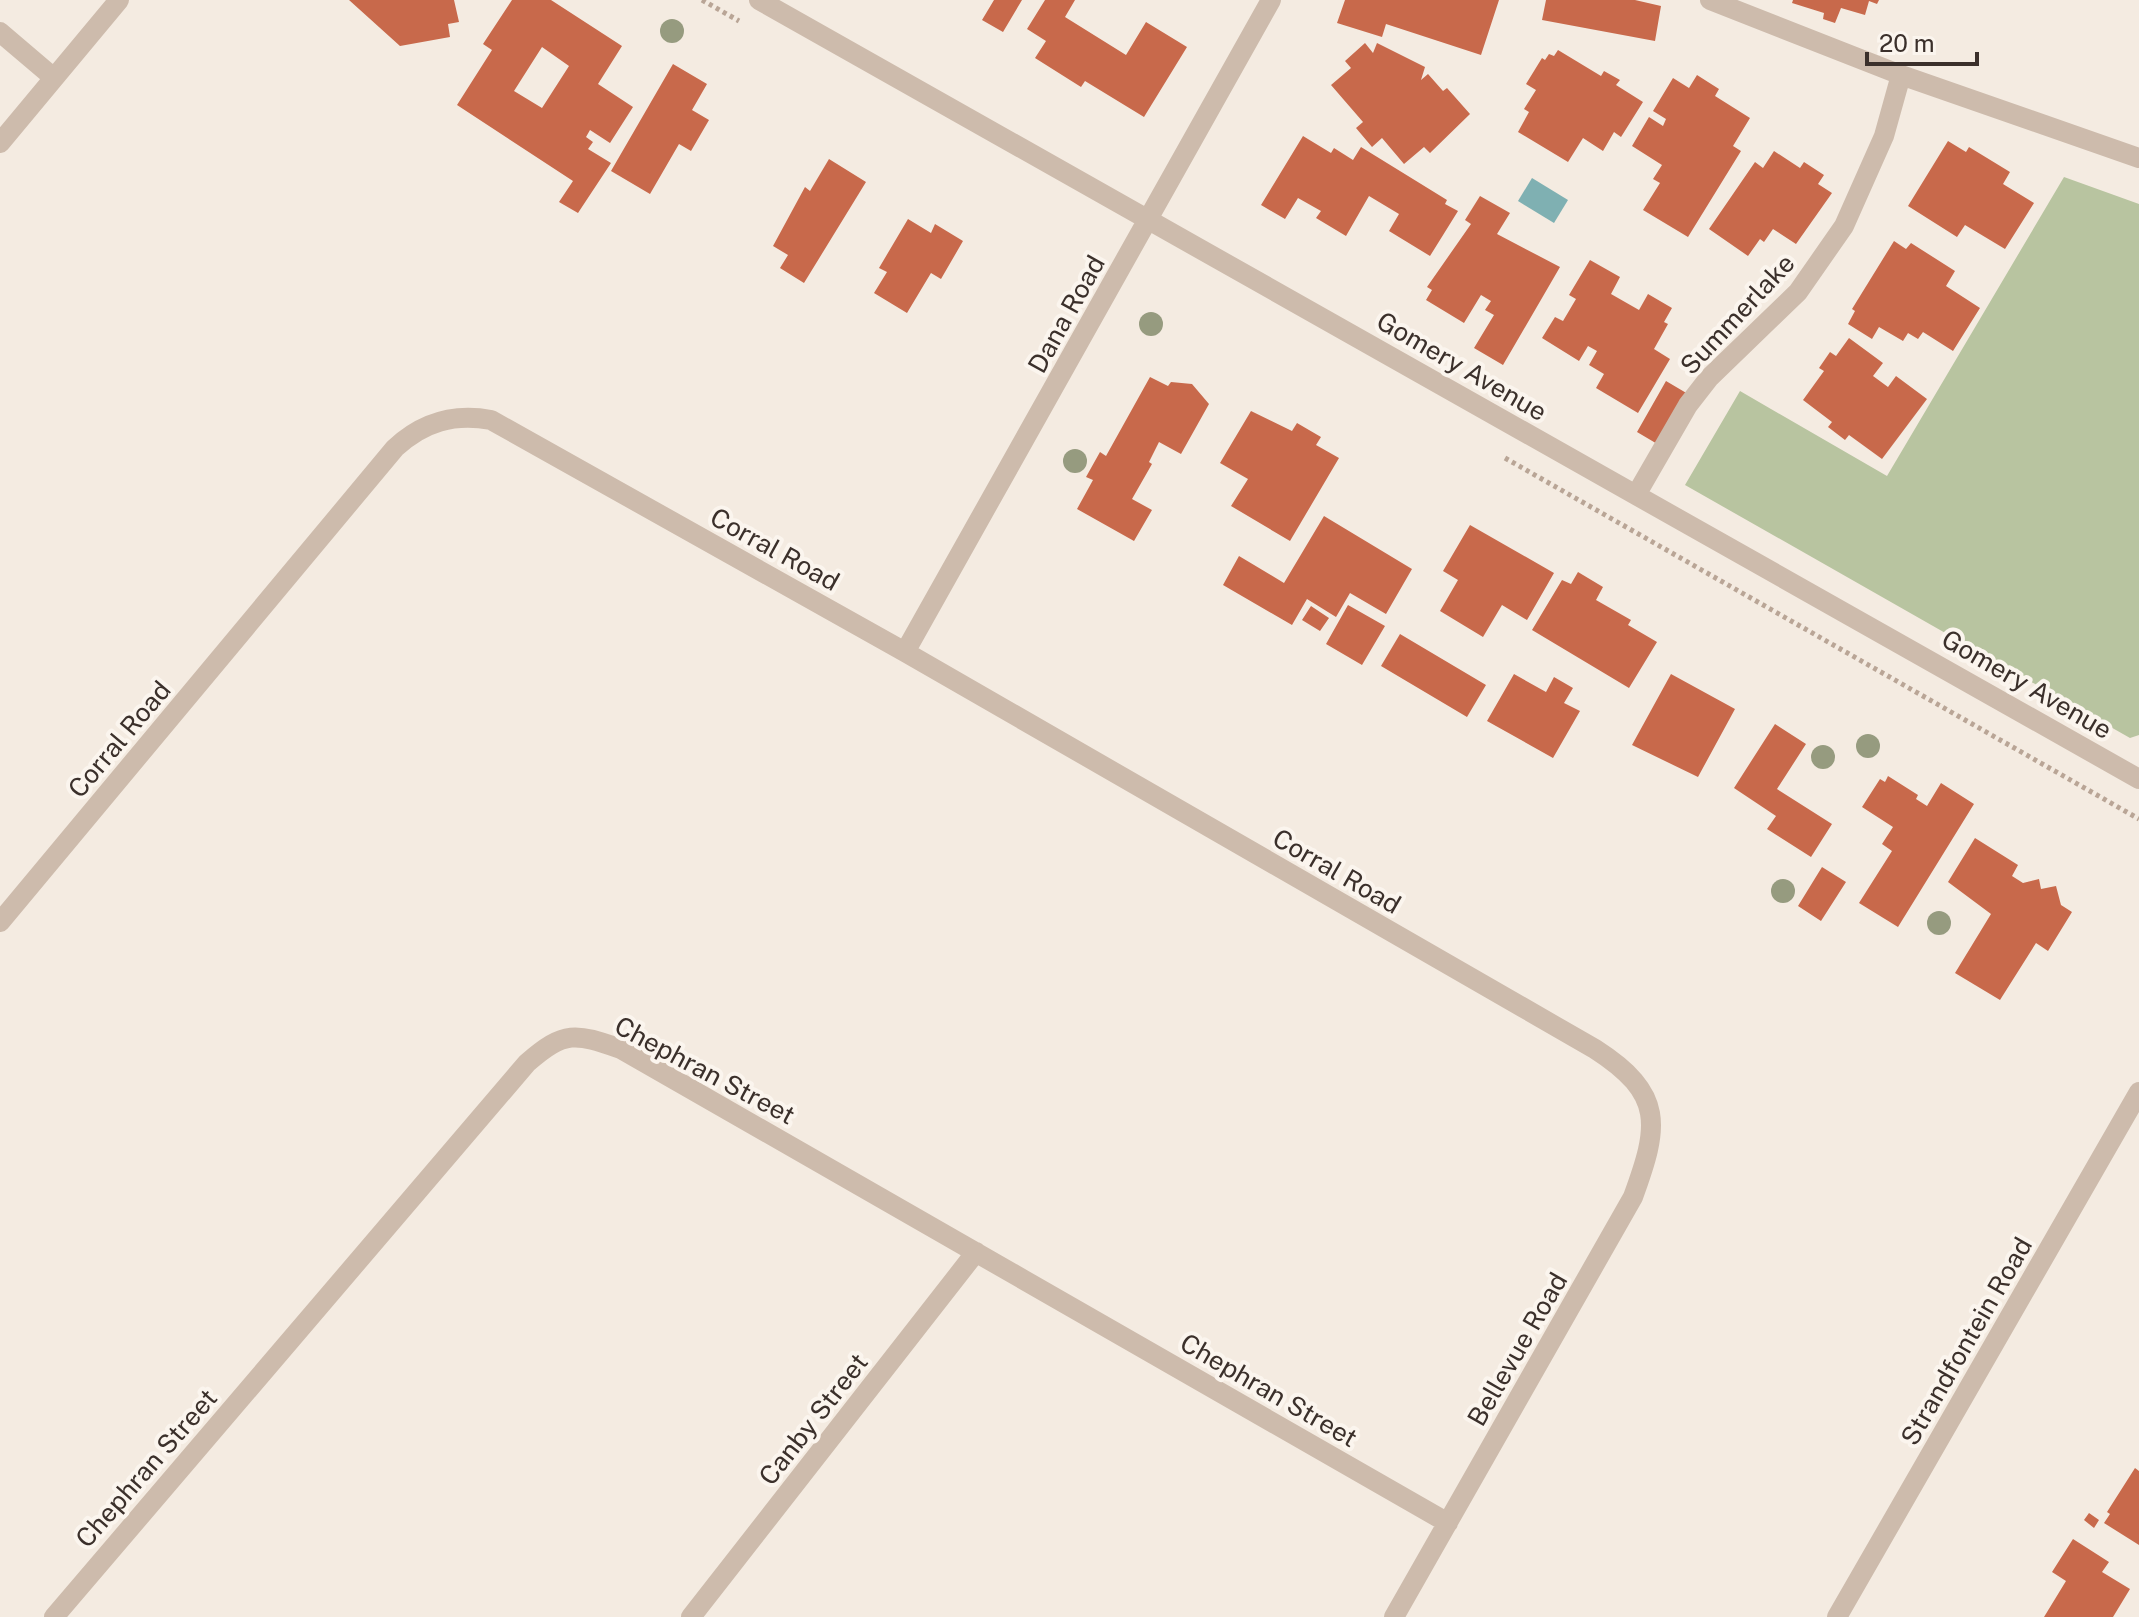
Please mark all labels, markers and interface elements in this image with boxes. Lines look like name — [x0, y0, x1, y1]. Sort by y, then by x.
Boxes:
scale bar — [1867, 16, 1977, 66]
text: 20 m — [1879, 29, 1935, 57]
street label: Summerlake — [1673, 247, 1801, 381]
street label: Dana Road — [1021, 250, 1111, 378]
street label: Gomery Avenue — [1372, 305, 1552, 427]
street label: Corral Road — [705, 501, 845, 597]
street label: Gomery Avenue — [1937, 623, 2117, 745]
street label: Corral Road — [61, 674, 177, 804]
street label: Corral Road — [1268, 822, 1406, 920]
street label: Chephran Street — [610, 1009, 800, 1131]
street label: Strandfontein Road — [1894, 1232, 2038, 1450]
street label: Bellevue Road — [1461, 1267, 1573, 1431]
street label: Chephran Street — [1175, 1327, 1363, 1453]
street label: Canby Street — [752, 1347, 874, 1491]
street label: Chephran Street — [69, 1383, 223, 1553]

